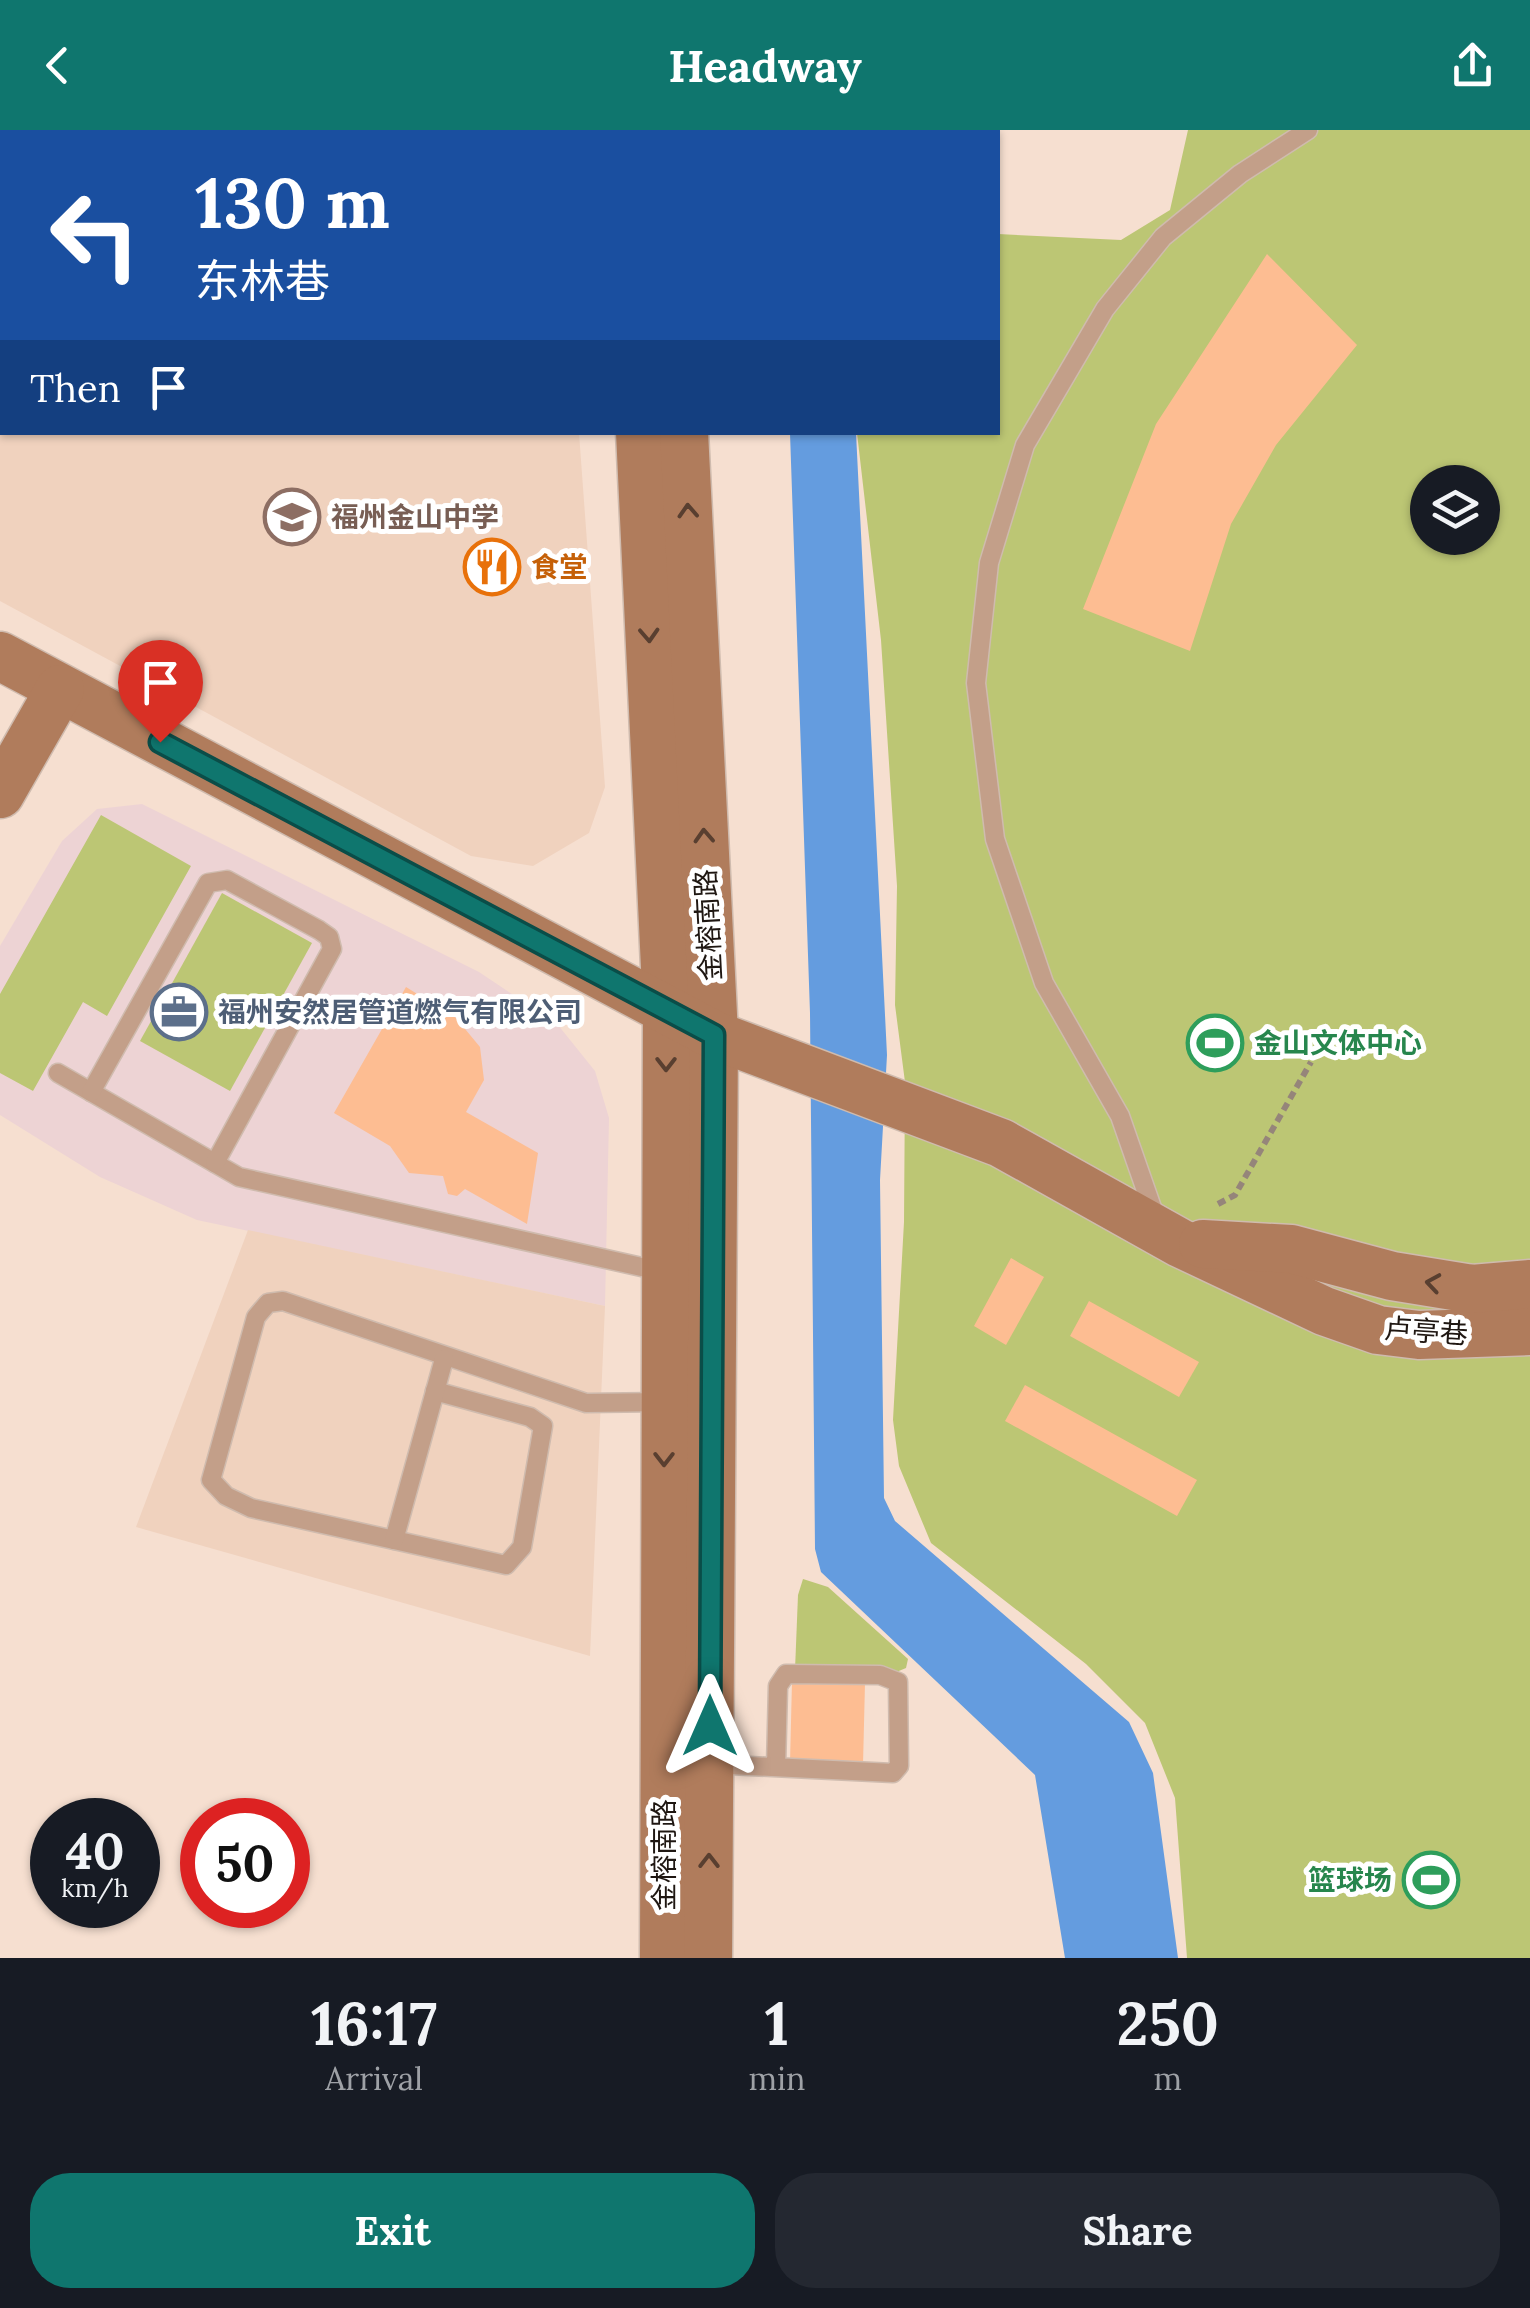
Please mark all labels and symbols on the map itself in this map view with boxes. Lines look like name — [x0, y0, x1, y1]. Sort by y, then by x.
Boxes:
school or university icon: 福州金山中学 — [262, 487, 322, 547]
place label: 福州金山中学 — [331, 499, 499, 535]
one-way arrow — [678, 503, 699, 519]
restaurant icon: 食堂 — [462, 537, 522, 597]
place label: 食堂 — [531, 549, 587, 585]
one-way arrow — [638, 627, 659, 643]
pin — [118, 640, 203, 743]
one-way arrow — [694, 827, 715, 843]
street label: 金榕南路 — [687, 868, 729, 982]
office icon: 福州安然居管道燃气有限公司 — [149, 982, 209, 1042]
place label: 福州安然居管道燃气有限公司 — [218, 994, 582, 1030]
sports icon: 金山文体中心 — [1185, 1013, 1245, 1073]
place label: 金山文体中心 — [1254, 1025, 1422, 1061]
one-way arrow — [655, 1058, 677, 1073]
one-way arrow — [1425, 1273, 1441, 1294]
street label: 卢亭巷 — [1383, 1310, 1469, 1352]
one-way arrow — [653, 1452, 675, 1468]
position arrow — [658, 1674, 762, 1778]
speed limit sign: 50 — [180, 1798, 310, 1928]
street label: 金榕南路 — [646, 1799, 682, 1911]
sports icon: 篮球场 — [1401, 1850, 1461, 1910]
one-way arrow — [698, 1852, 720, 1868]
place label: 篮球场 — [1308, 1862, 1392, 1898]

